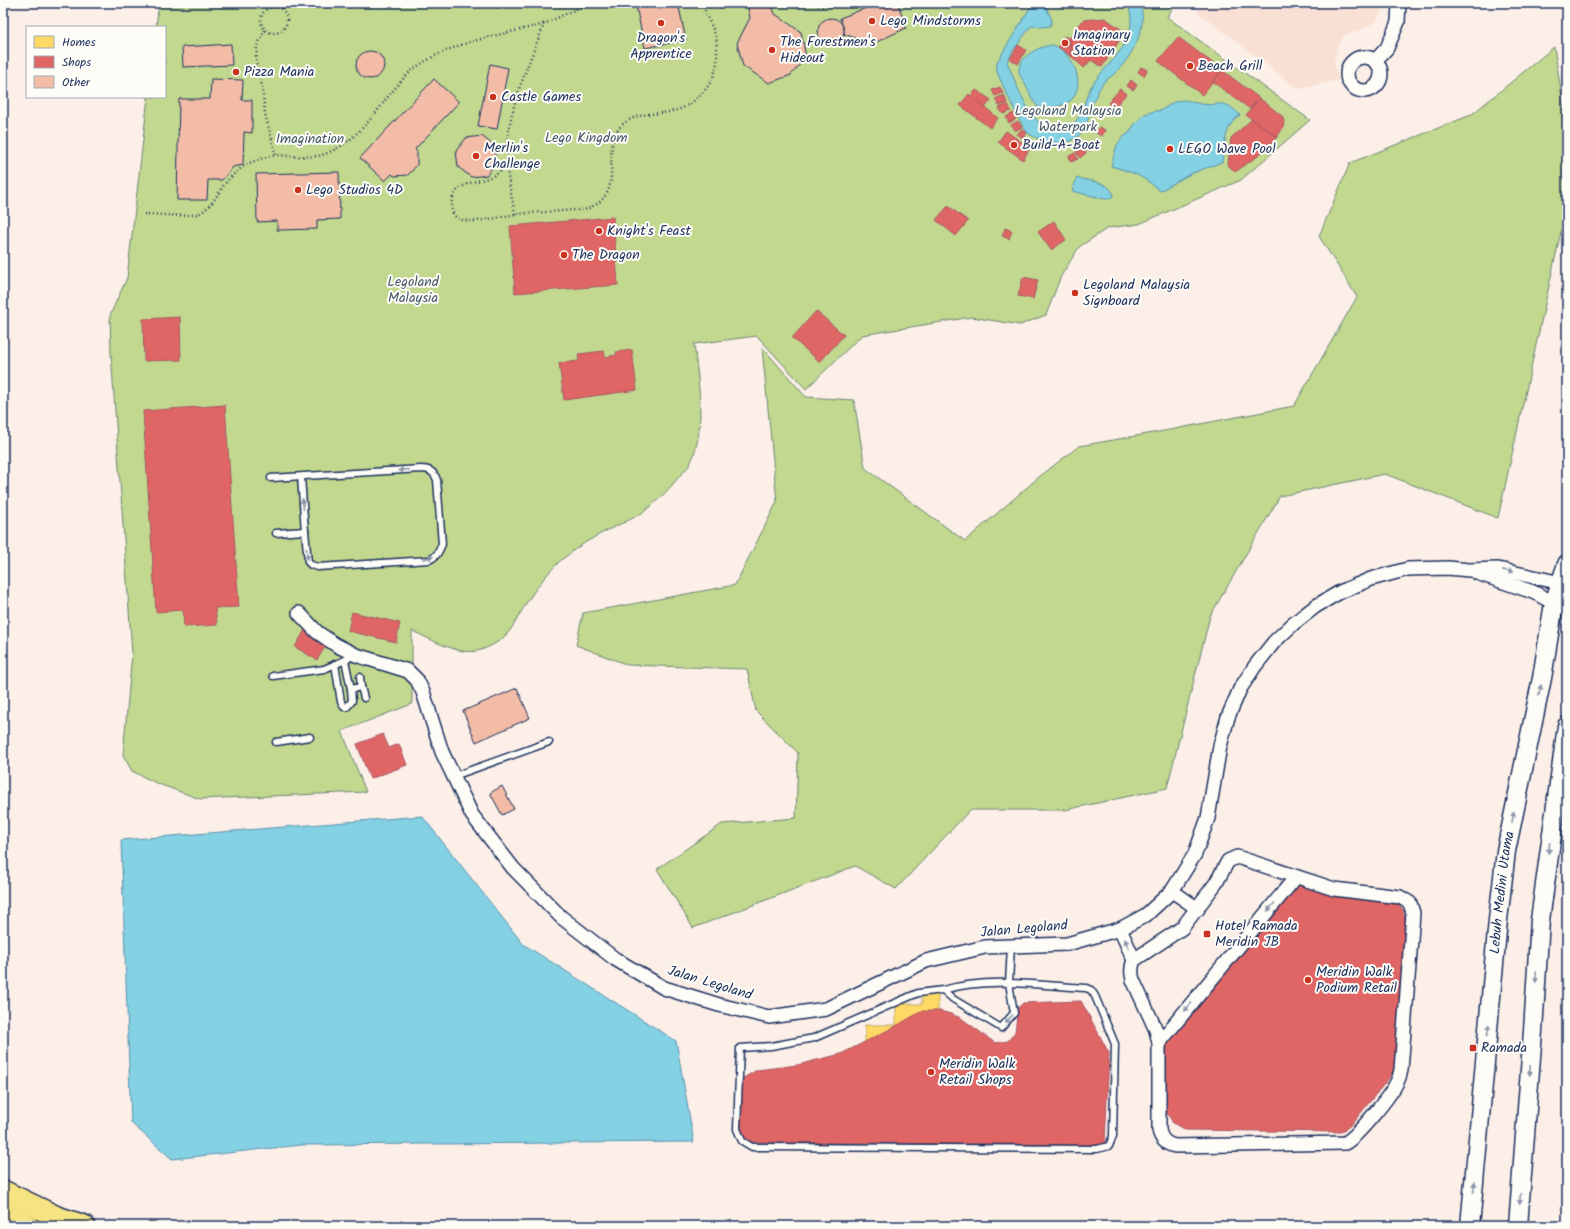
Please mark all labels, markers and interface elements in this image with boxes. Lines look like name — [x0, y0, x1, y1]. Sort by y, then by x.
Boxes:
place label: Lego Mindstorms — [880, 10, 981, 32]
marker: Lego Mindstorms — [867, 16, 877, 26]
marker: Dragon's Apprentice — [656, 18, 666, 28]
place label: Imaginary Station — [1073, 24, 1131, 62]
legend — [26, 26, 166, 98]
place label: Dragon's Apprentice — [630, 27, 692, 65]
place label: The Forestmen's Hideout — [780, 31, 876, 69]
text: Homes — [62, 33, 96, 52]
marker: Imaginary Station — [1060, 38, 1070, 48]
marker: The Forestmen's Hideout — [767, 45, 777, 55]
text: Shops — [62, 53, 91, 72]
place label: Beach Grill — [1198, 55, 1263, 77]
place label: Pizza Mania — [244, 61, 314, 83]
marker: Beach Grill — [1185, 61, 1195, 71]
marker: Pizza Mania — [231, 67, 241, 77]
text: Other — [62, 73, 91, 92]
place label: Castle Games — [501, 86, 581, 108]
marker: Castle Games — [488, 92, 498, 102]
park label: Legoland Malaysia Waterpark — [1014, 100, 1122, 138]
park label: Lego Kingdom — [545, 127, 627, 149]
park label: Imagination — [276, 128, 344, 150]
place label: Build-A-Boat — [1022, 134, 1101, 156]
place label: Merlin's Challenge — [484, 137, 541, 175]
place label: LEGO Wave Pool — [1178, 138, 1276, 160]
marker: Build-A-Boat — [1009, 140, 1019, 150]
marker: LEGO Wave Pool — [1165, 144, 1175, 154]
marker: Merlin's Challenge — [471, 151, 481, 161]
place label: Lego Studios 4D — [306, 179, 403, 201]
marker: Lego Studios 4D — [293, 185, 303, 195]
place label: Knight's Feast — [607, 220, 691, 242]
marker: Knight's Feast — [594, 226, 604, 236]
place label: The Dragon — [572, 244, 640, 266]
marker: The Dragon — [559, 250, 569, 260]
park label: Legoland Malaysia — [387, 271, 440, 309]
place label: Legoland Malaysia Signboard — [1083, 274, 1190, 312]
marker: Legoland Malaysia Signboard — [1070, 288, 1080, 298]
one-way arrow — [398, 466, 410, 473]
one-way arrow — [300, 498, 306, 510]
one-way arrow — [304, 548, 311, 560]
one-way arrow — [422, 555, 435, 561]
one-way arrow — [1502, 568, 1514, 574]
one-way arrow — [1537, 684, 1543, 696]
one-way arrow — [1510, 811, 1516, 824]
street label: Lebuh Medini Utama — [1484, 829, 1521, 955]
one-way arrow — [1546, 842, 1552, 854]
one-way arrow — [1267, 902, 1276, 913]
street label: Jalan Legoland — [979, 914, 1070, 944]
place label: Hotel Ramada Meridin JB — [1215, 915, 1298, 953]
marker: Hotel Ramada Meridin JB — [1202, 929, 1212, 939]
one-way arrow — [1124, 939, 1130, 950]
street label: Jalan Legoland — [665, 960, 756, 1007]
place label: Meridin Walk Podium Retail — [1316, 961, 1398, 999]
one-way arrow — [1533, 971, 1540, 983]
marker: Meridin Walk Podium Retail — [1303, 975, 1313, 985]
one-way arrow — [1184, 1002, 1193, 1013]
one-way arrow — [1004, 1014, 1013, 1025]
one-way arrow — [1485, 1024, 1491, 1036]
place label: Ramada — [1481, 1037, 1527, 1059]
marker: Ramada — [1468, 1043, 1478, 1053]
place label: Meridin Walk Retail Shops — [939, 1053, 1016, 1091]
one-way arrow — [1526, 1064, 1533, 1076]
marker: Meridin Walk Retail Shops — [926, 1067, 936, 1077]
one-way arrow — [1470, 1181, 1477, 1193]
one-way arrow — [1517, 1193, 1524, 1205]

